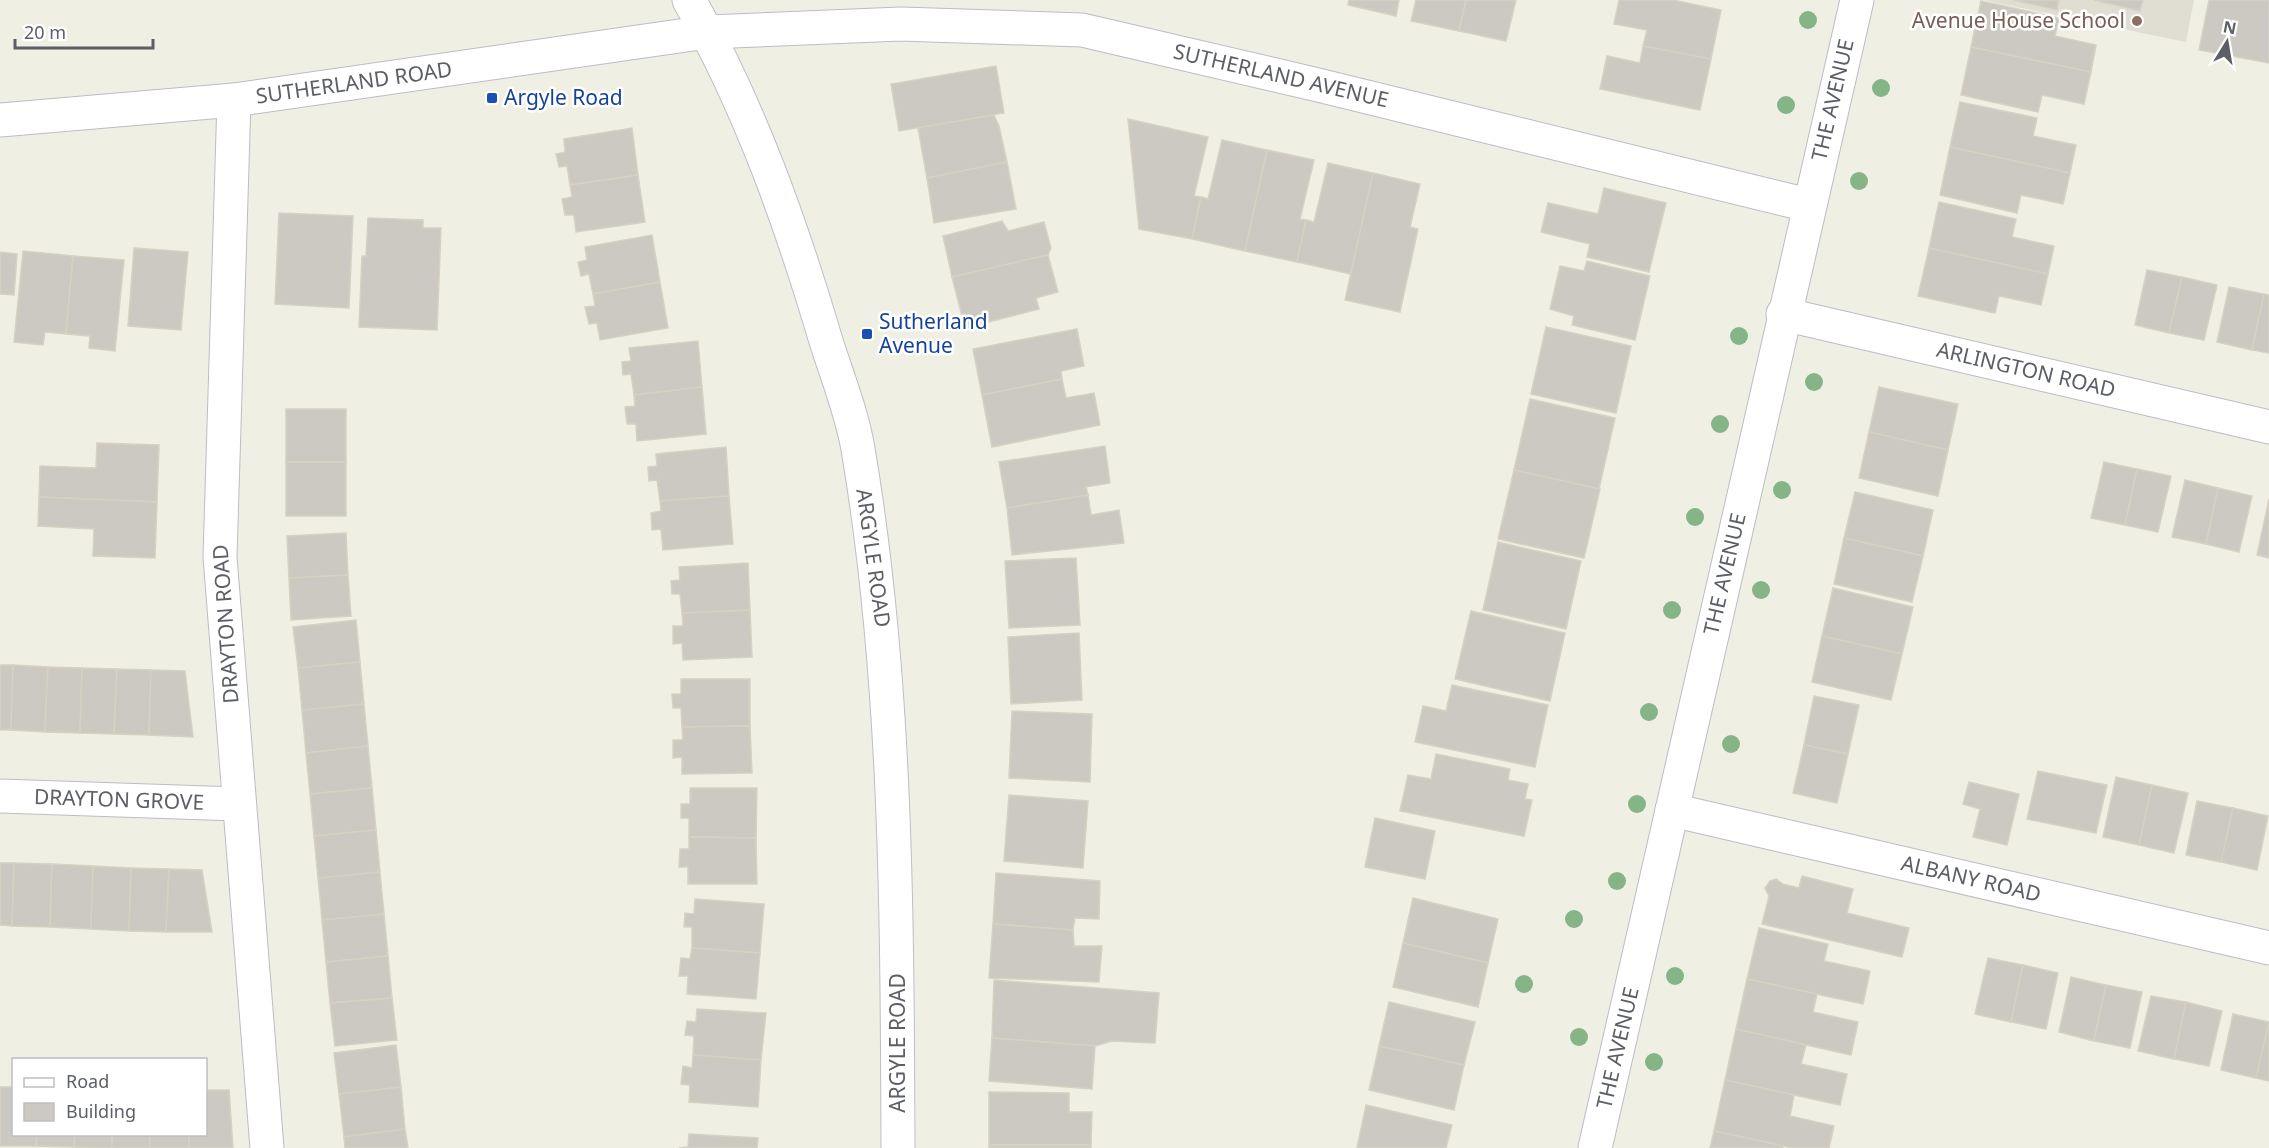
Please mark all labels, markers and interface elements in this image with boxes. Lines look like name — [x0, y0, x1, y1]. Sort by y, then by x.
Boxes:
place label: Avenue House School — [1912, 6, 2125, 34]
scale bar — [15, 12, 153, 50]
north arrow — [2197, 12, 2257, 72]
marker: Avenue House School — [2130, 14, 2144, 28]
text: N — [2221, 15, 2238, 39]
text: 20 m — [24, 20, 66, 44]
street label: THE AVENUE — [1804, 36, 1860, 163]
street label: SUTHERLAND AVENUE — [1171, 37, 1391, 113]
street label: SUTHERLAND ROAD — [254, 54, 454, 110]
place label: Argyle Road — [504, 83, 623, 111]
marker: Argyle Road — [485, 91, 499, 105]
place label: Sutherland Avenue — [879, 307, 988, 359]
marker: Sutherland Avenue — [860, 327, 874, 341]
street label: ARLINGTON ROAD — [1934, 335, 2118, 403]
street label: ARGYLE ROAD — [850, 487, 898, 629]
street label: THE AVENUE — [1696, 510, 1752, 637]
street label: DRAYTON ROAD — [205, 544, 245, 705]
street label: DRAYTON GROVE — [33, 782, 205, 816]
street label: ALBANY ROAD — [1899, 848, 2044, 908]
street label: ARGYLE ROAD — [883, 973, 911, 1113]
street label: THE AVENUE — [1589, 984, 1645, 1111]
legend — [12, 1058, 207, 1136]
text: Road — [66, 1069, 109, 1093]
text: Building — [66, 1099, 136, 1123]

